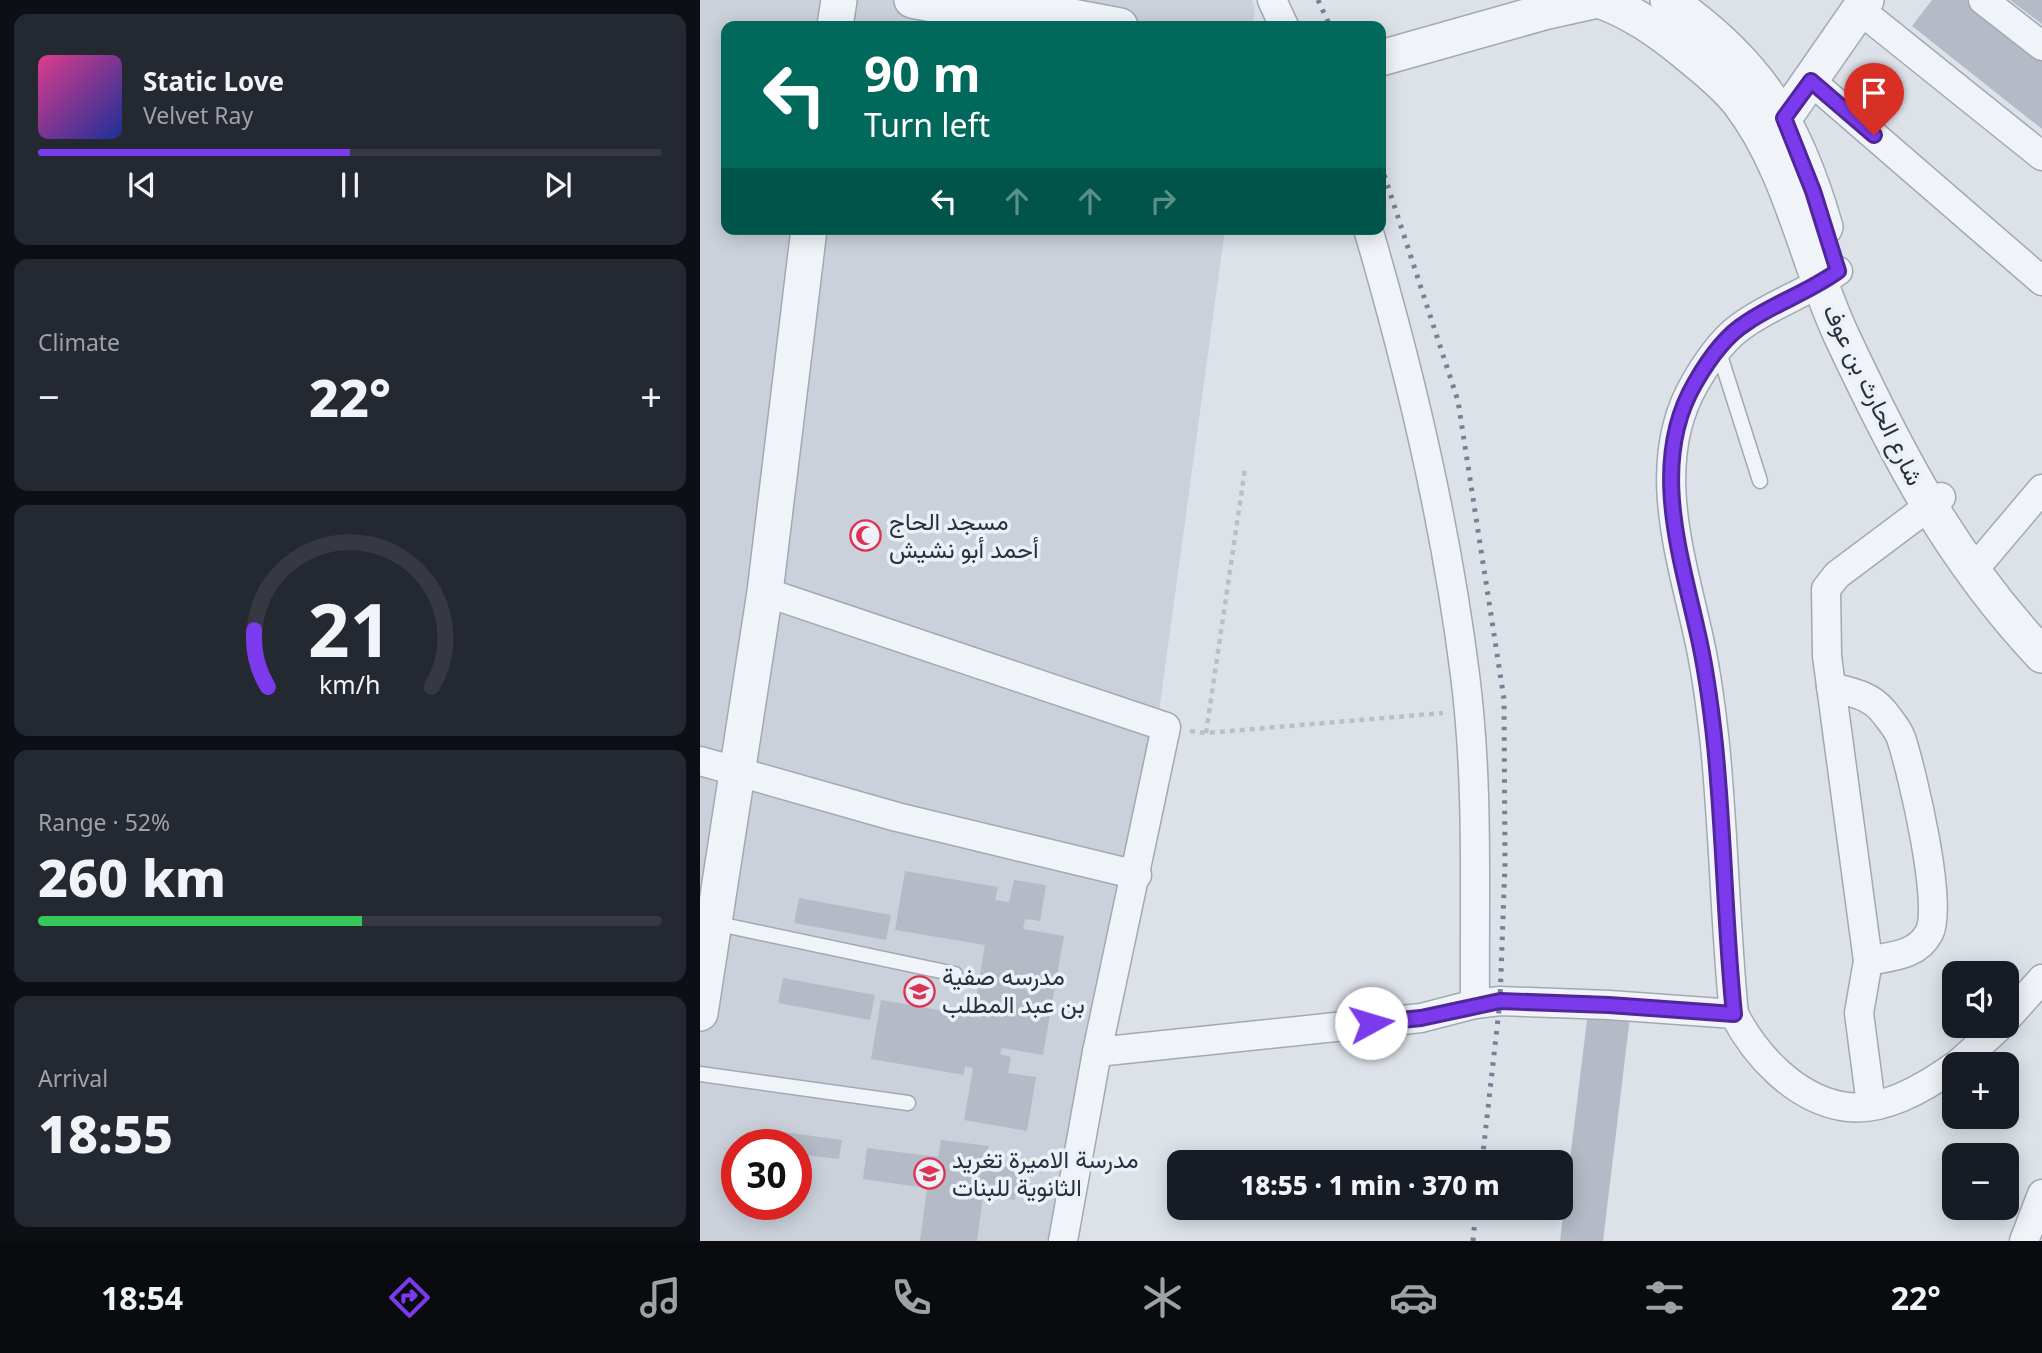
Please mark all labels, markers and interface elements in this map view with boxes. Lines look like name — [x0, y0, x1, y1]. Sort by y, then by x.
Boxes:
text: 90 m — [864, 40, 981, 106]
icon: left — [749, 49, 840, 140]
text: Static Love — [143, 63, 284, 99]
pin — [1844, 63, 1904, 135]
icon: arrive — [1855, 74, 1893, 112]
text: Velvet Ray — [143, 99, 253, 131]
text: Turn left — [864, 103, 990, 146]
icon: previous — [123, 166, 161, 204]
icon: pause — [331, 166, 369, 204]
icon: next — [539, 166, 577, 204]
icon: left — [925, 182, 963, 220]
icon: ahead — [998, 182, 1036, 220]
icon: ahead — [1071, 182, 1109, 220]
icon: right — [1144, 182, 1182, 220]
street label: شارع الحارث بن عوف — [1815, 298, 1933, 491]
text: Climate — [38, 326, 120, 358]
text: 22° — [309, 361, 391, 432]
text: − — [38, 370, 60, 422]
text: + — [640, 370, 662, 422]
place label: مسجد الحاج أحمد أبو نشيش — [889, 504, 1039, 565]
mosque icon: مسجد الحاج أحمد أبو نشيش — [849, 519, 883, 553]
text: 21 — [308, 579, 392, 678]
text: km/h — [319, 666, 381, 700]
text: Range · 52% — [38, 806, 170, 838]
text: 260 km — [38, 841, 226, 912]
place label: مدرسه صفية بن عبد المطلب — [942, 959, 1085, 1020]
map controls — [1942, 961, 2019, 1220]
button: sound — [1942, 961, 2019, 1038]
school or university icon: مدرسه صفية بن عبد المطلب — [902, 974, 936, 1008]
position arrow — [1334, 986, 1408, 1060]
button: + — [1942, 1052, 2019, 1129]
text: Arrival — [38, 1062, 108, 1094]
text: 18:55 — [38, 1097, 173, 1168]
speed limit sign: 30 — [721, 1129, 812, 1220]
place label: مدرسة الاميرة تغريد الثانوية للبنات — [952, 1142, 1138, 1203]
button: − — [1942, 1143, 2019, 1220]
school or university icon: مدرسة الاميرة تغريد الثانوية للبنات — [912, 1157, 946, 1191]
text: 18:55 · 1 min · 370 m — [1240, 1167, 1500, 1203]
icon: directions — [385, 1273, 434, 1322]
icon: music — [636, 1273, 685, 1322]
icon: phone — [887, 1273, 936, 1322]
icon: climate — [1138, 1273, 1187, 1322]
icon: car — [1389, 1273, 1438, 1322]
icon: filters — [1640, 1273, 1689, 1322]
text: 18:54 — [101, 1276, 183, 1319]
text: 22° — [1891, 1276, 1941, 1319]

